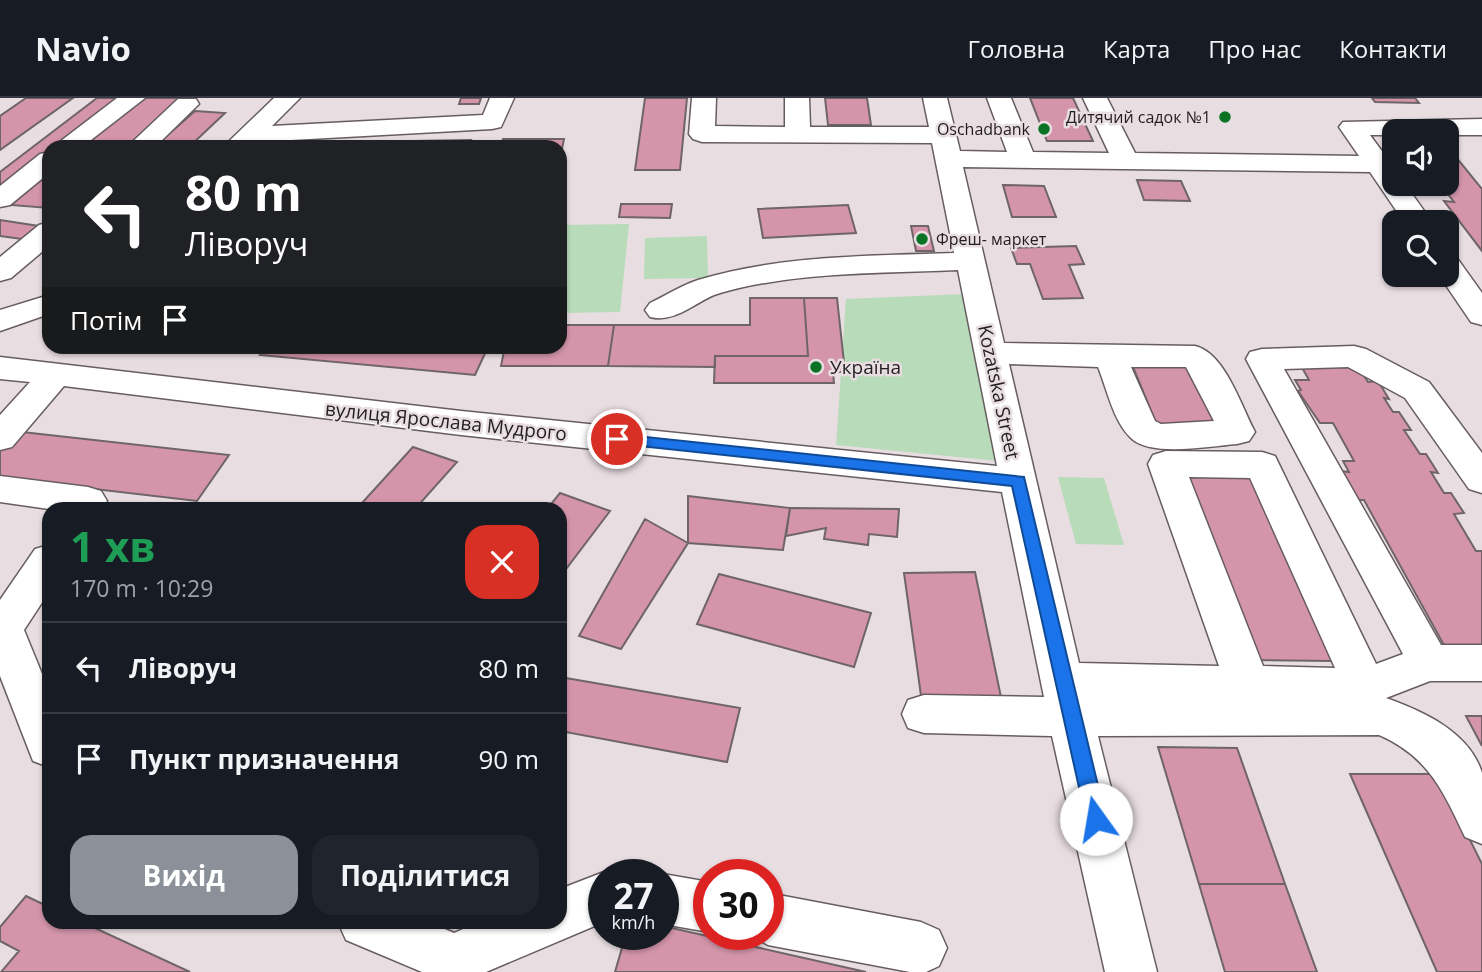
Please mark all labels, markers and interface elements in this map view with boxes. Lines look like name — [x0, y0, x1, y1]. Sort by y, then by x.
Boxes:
text: Navio — [35, 26, 131, 71]
text: Головна — [968, 32, 1065, 65]
text: Карта — [1103, 32, 1170, 65]
text: Про нас — [1208, 32, 1301, 65]
text: Контакти — [1339, 32, 1447, 65]
place label: Дитячий садок №1 — [1066, 106, 1211, 128]
marker: Дитячий садок №1 — [1217, 109, 1233, 125]
place label: Oschadbank — [937, 118, 1031, 140]
map controls — [1382, 119, 1459, 287]
button: sound — [1382, 119, 1459, 196]
marker: Oschadbank — [1036, 121, 1052, 137]
text: 80 m — [185, 159, 302, 225]
icon: left — [70, 168, 161, 259]
button: search — [1382, 210, 1459, 287]
text: Ліворуч — [185, 222, 308, 265]
place label: Фреш- маркет — [936, 228, 1047, 250]
marker: Фреш- маркет — [914, 231, 930, 247]
icon: arrive — [156, 301, 194, 339]
text: Потім — [70, 302, 142, 338]
street label: Kozatska Street — [972, 322, 1026, 462]
place label: Україна — [830, 354, 901, 380]
marker: Україна — [808, 359, 824, 375]
street label: вулиця Ярослава Мудрого — [324, 395, 568, 447]
pin — [587, 409, 647, 469]
icon: arrive — [598, 420, 636, 458]
text: 1 хв — [70, 517, 156, 574]
button: close — [465, 525, 539, 599]
text: 170 m · 10:29 — [70, 572, 213, 604]
icon: left — [70, 649, 108, 687]
text: Ліворуч — [129, 650, 237, 686]
text: 80 m — [478, 650, 539, 686]
icon: arrive — [70, 740, 108, 778]
text: Пункт призначення — [129, 741, 399, 777]
text: 90 m — [478, 741, 539, 777]
position arrow — [1059, 782, 1133, 856]
button: Вихід — [70, 835, 298, 915]
button: Поділитися — [312, 835, 539, 915]
speed limit sign: 30 — [693, 859, 784, 950]
text: 27 — [613, 872, 654, 919]
text: km/h — [612, 910, 655, 934]

